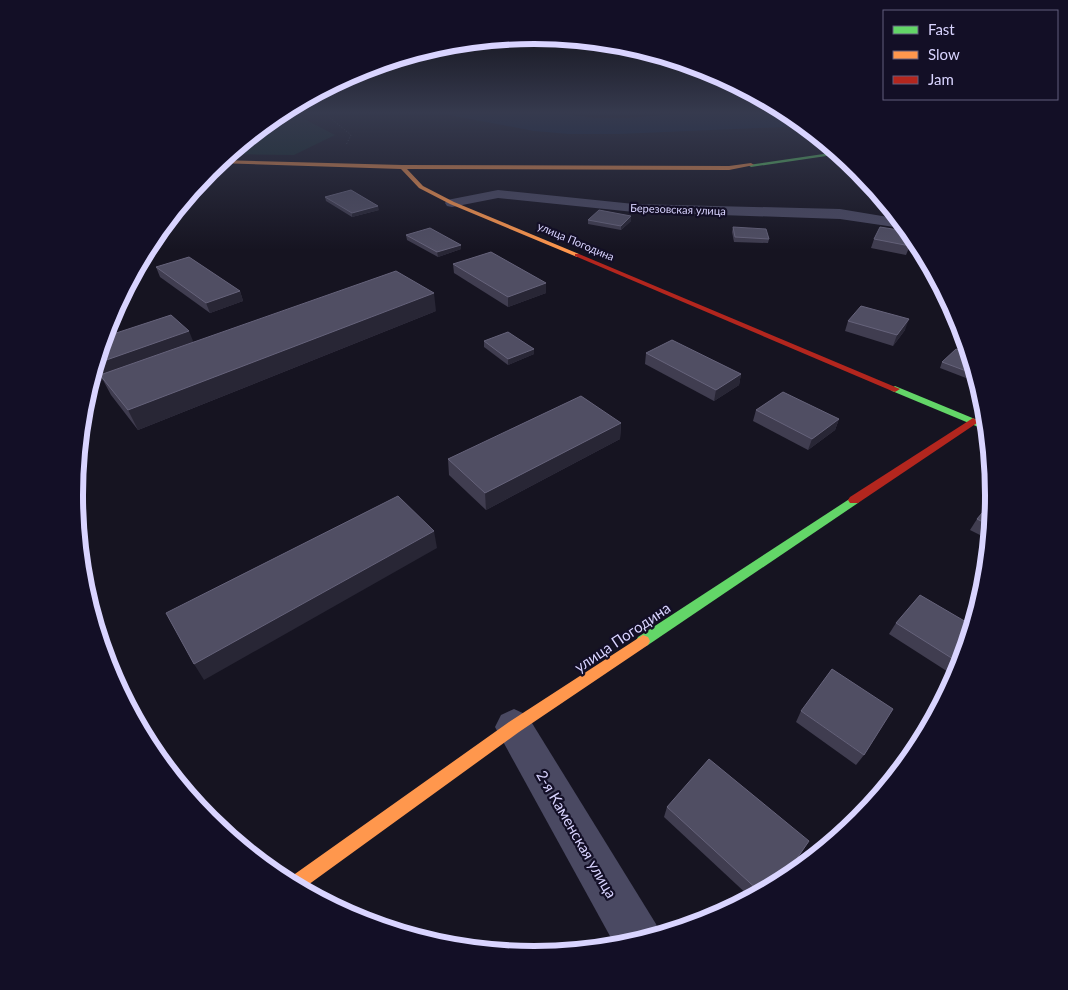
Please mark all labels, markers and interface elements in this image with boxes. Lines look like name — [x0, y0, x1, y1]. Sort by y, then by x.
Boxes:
legend — [883, 10, 1058, 100]
text: Fast — [928, 20, 955, 38]
text: Slow — [928, 45, 960, 63]
text: Jam — [928, 70, 954, 88]
street label: Березовская улица — [630, 201, 726, 217]
street label: улица Погодина — [536, 219, 616, 263]
street label: улица Погодина — [571, 598, 673, 676]
street label: 2-я Каменская улица — [533, 767, 621, 901]

